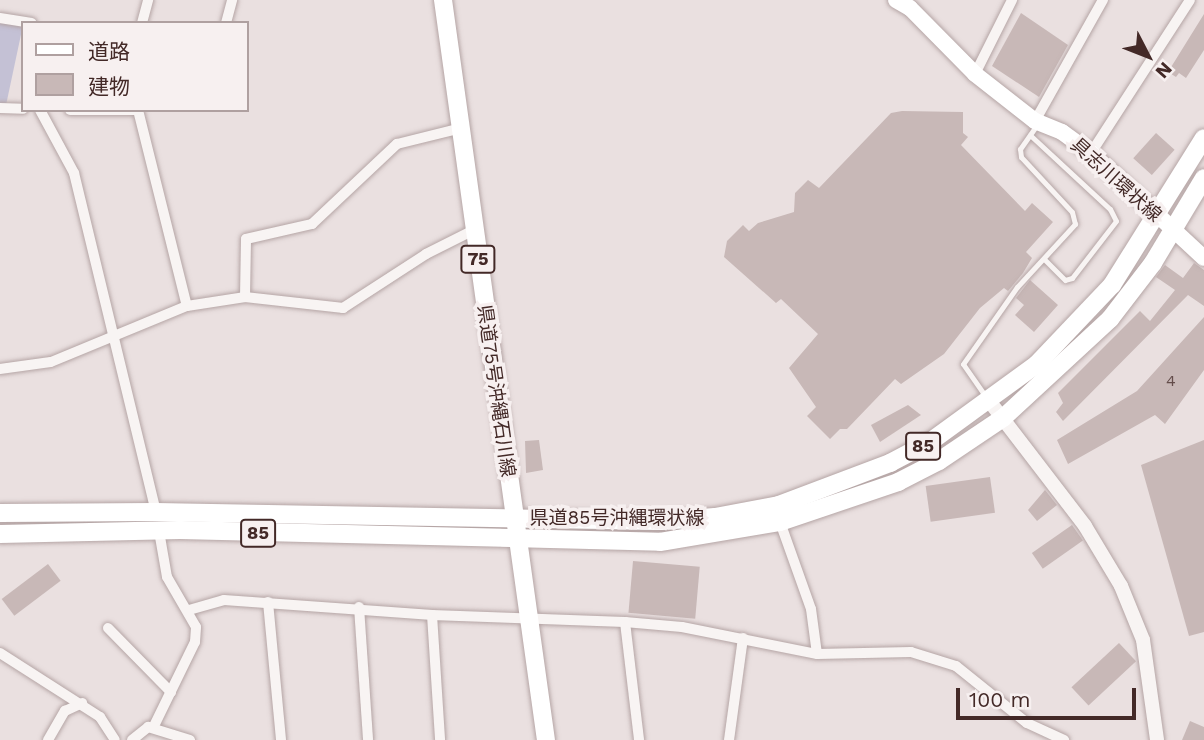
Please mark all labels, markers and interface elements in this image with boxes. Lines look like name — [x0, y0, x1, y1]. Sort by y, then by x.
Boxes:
legend — [21, 21, 248, 112]
north arrow — [1113, 21, 1183, 91]
text: 道路 — [88, 39, 130, 64]
text: N — [1151, 57, 1177, 83]
text: 建物 — [88, 74, 130, 99]
street label: 具志川環状線 — [1066, 133, 1166, 227]
road number: 75 — [459, 244, 497, 274]
street label: 県道75号沖縄石川線 — [473, 303, 519, 479]
house number: 4 — [1166, 371, 1176, 391]
road number: 85 — [904, 432, 942, 461]
street label: 県道85号沖縄環状線 — [530, 507, 704, 529]
road number: 85 — [239, 518, 277, 548]
scale bar — [959, 674, 1139, 718]
text: 100 m — [969, 687, 1031, 712]

